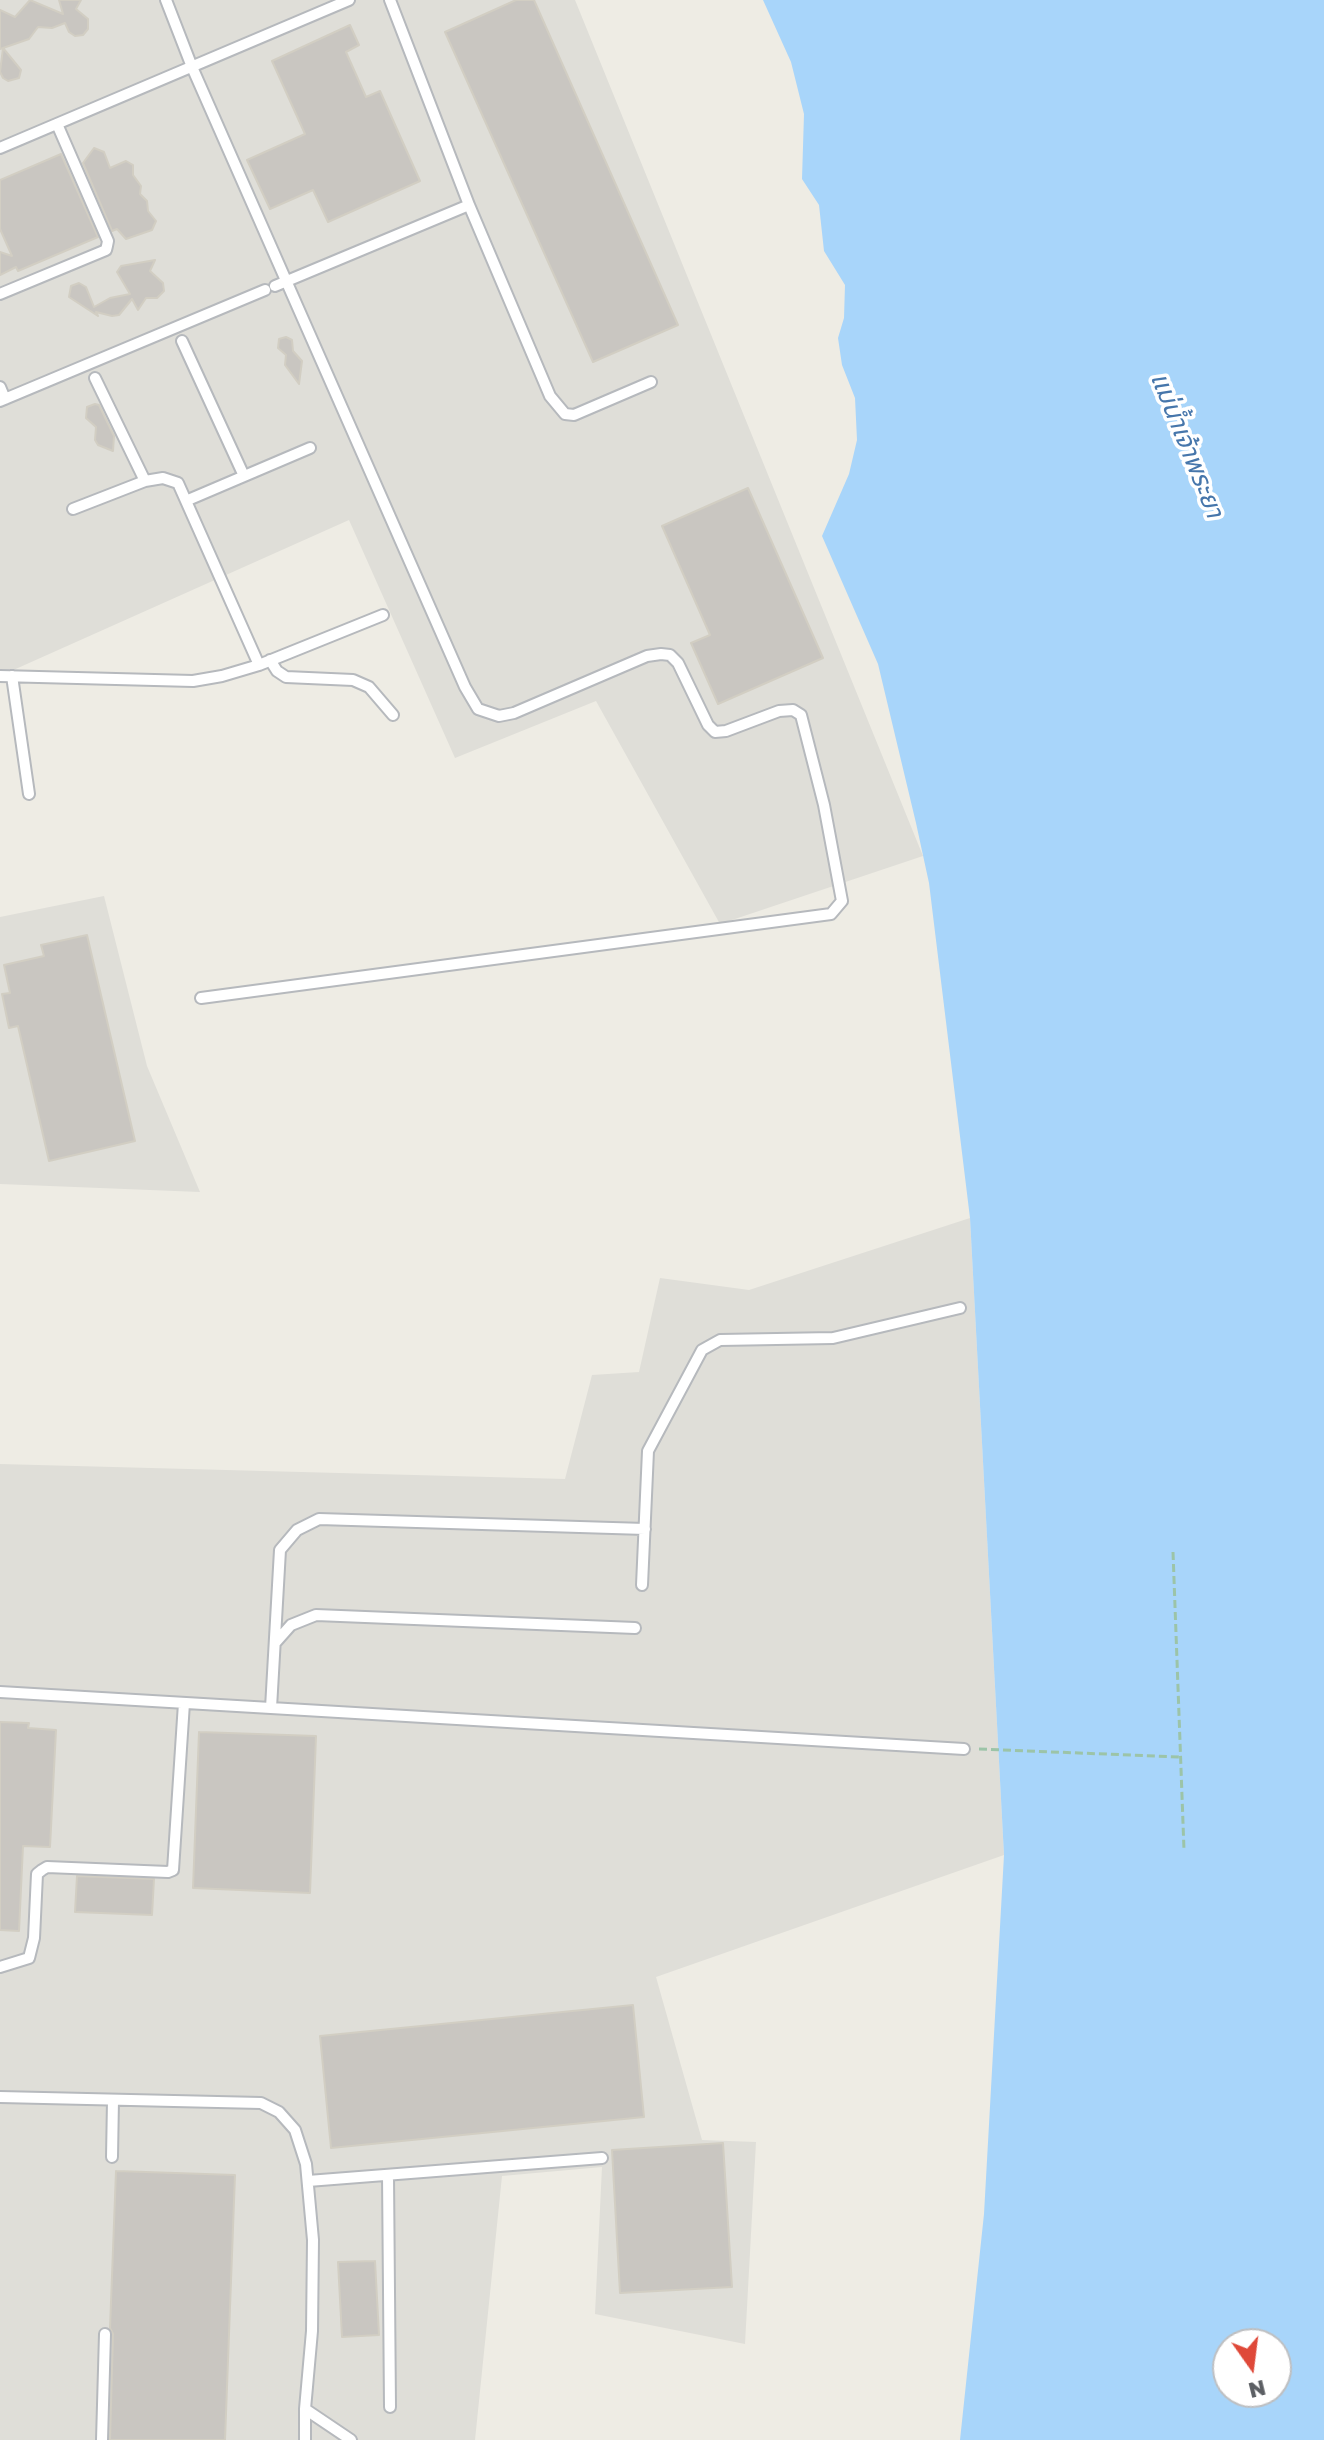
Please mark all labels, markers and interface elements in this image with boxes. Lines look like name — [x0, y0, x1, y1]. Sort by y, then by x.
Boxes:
water label: แม่น้ำเจ้าพระยา — [1144, 368, 1230, 522]
north arrow — [1212, 2328, 1292, 2408]
text: N — [1246, 2375, 1269, 2405]

